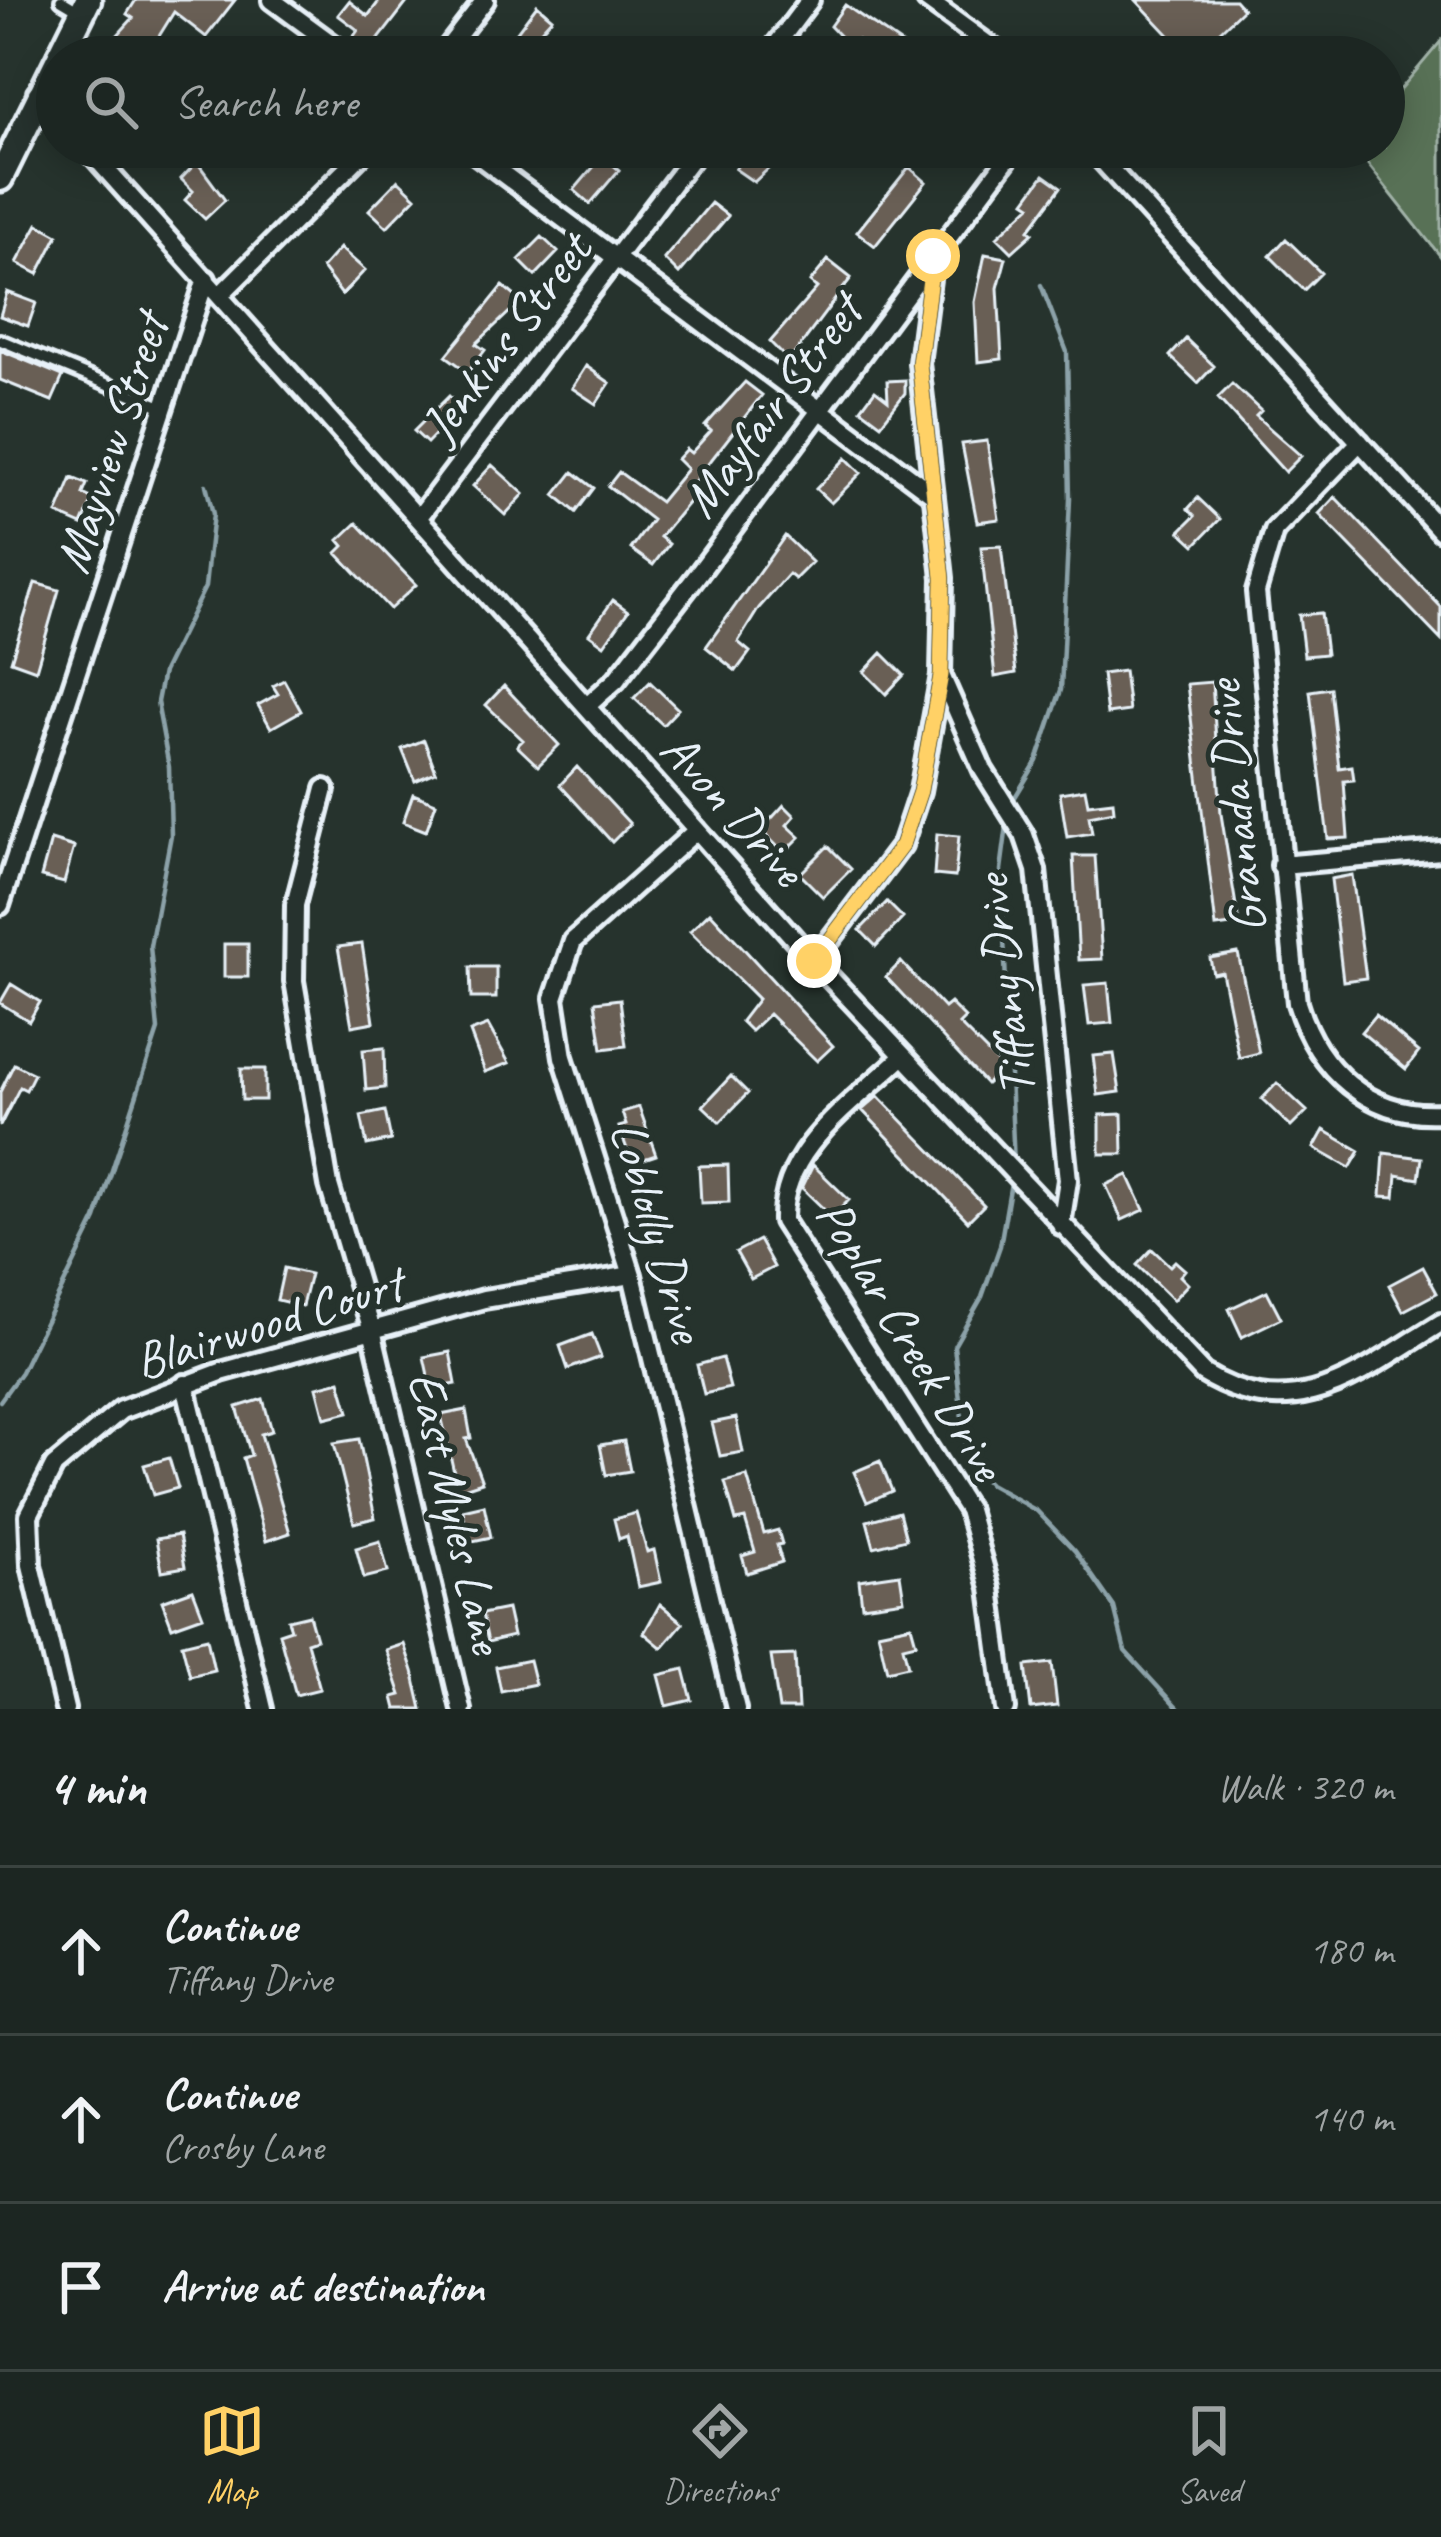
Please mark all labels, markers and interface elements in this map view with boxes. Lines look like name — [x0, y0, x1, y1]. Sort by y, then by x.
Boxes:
search box — [36, 36, 1405, 168]
icon: search — [78, 69, 144, 135]
text: Search here — [174, 74, 357, 131]
street label: Jenkins Street — [405, 216, 608, 457]
route start — [906, 229, 960, 283]
street label: Mayfair Street — [667, 277, 880, 529]
street label: Mayview Street — [39, 300, 185, 581]
street label: Granada Drive — [1190, 674, 1280, 936]
street label: Avon Drive — [647, 718, 822, 902]
street label: Tiffany Drive — [958, 868, 1049, 1100]
route end — [787, 934, 841, 988]
street label: Loblolly Drive — [596, 1113, 721, 1352]
street label: Poplar Creek Drive — [802, 1187, 1022, 1495]
street label: Blairwood Court — [127, 1249, 416, 1393]
street label: East Myles Lane — [394, 1365, 521, 1662]
text: 4 min — [48, 1755, 146, 1819]
text: Walk · 320 m — [1217, 1763, 1393, 1812]
text: Continue — [162, 1898, 296, 1955]
icon: ahead — [48, 1918, 114, 1984]
text: 180 m — [1309, 1926, 1393, 1975]
text: Tiffany Drive — [162, 1955, 332, 2004]
text: Continue — [162, 2066, 296, 2123]
icon: ahead — [48, 2086, 114, 2152]
text: 140 m — [1309, 2094, 1393, 2143]
text: Crosby Lane — [162, 2123, 324, 2172]
icon: arrive — [48, 2254, 114, 2320]
text: Arrive at destination — [162, 2258, 484, 2315]
tab: Map — [199, 2398, 265, 2512]
tab: Directions — [663, 2398, 778, 2512]
tab: Saved — [1176, 2398, 1242, 2512]

